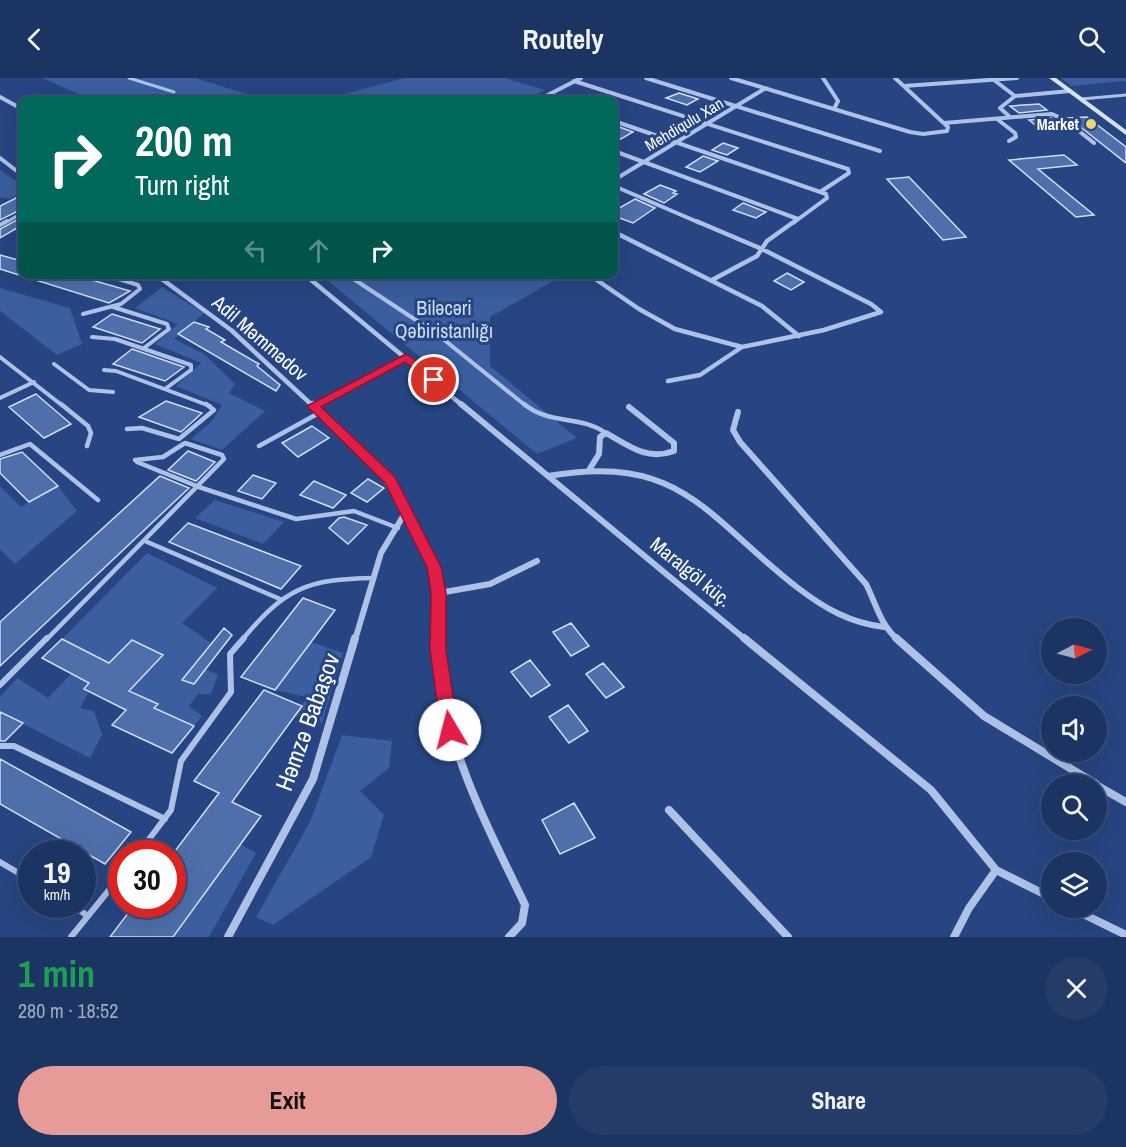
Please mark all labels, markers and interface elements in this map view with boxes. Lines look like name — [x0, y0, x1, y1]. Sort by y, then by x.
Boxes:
text: Routely — [522, 21, 604, 57]
icon: back — [18, 23, 51, 56]
icon: search — [1075, 23, 1108, 56]
street label: Mehdiqulu Xan — [641, 92, 727, 156]
text: 200 m — [135, 113, 233, 169]
place label: Market — [1037, 113, 1080, 135]
marker: Market — [1084, 117, 1098, 131]
icon: right — [36, 120, 114, 198]
text: Turn right — [135, 167, 229, 203]
icon: left — [239, 234, 272, 267]
icon: ahead — [302, 234, 335, 267]
icon: right — [365, 234, 398, 267]
street label: Adil Məmmədov — [206, 288, 314, 387]
park label: Biləcəri Qəbiristanlığı — [395, 294, 493, 344]
pin — [408, 354, 459, 405]
icon: arrive — [417, 363, 450, 396]
street label: Maralgöl küç. — [645, 530, 738, 613]
north arrow — [1041, 618, 1107, 684]
map controls — [1041, 618, 1107, 918]
street label: Həmzə Babaşov — [267, 648, 347, 795]
button: sound — [1041, 696, 1107, 762]
position arrow — [418, 698, 482, 762]
button: search — [1041, 774, 1107, 840]
speed limit sign: 30 — [108, 840, 186, 918]
text: 19 — [43, 852, 71, 892]
button: layers — [1041, 852, 1107, 918]
text: km/h — [44, 884, 70, 905]
text: 1 min — [18, 950, 95, 998]
button: close — [1045, 957, 1108, 1020]
text: 280 m · 18:52 — [18, 997, 118, 1024]
button: Exit — [18, 1066, 557, 1135]
button: Share — [569, 1066, 1108, 1135]

